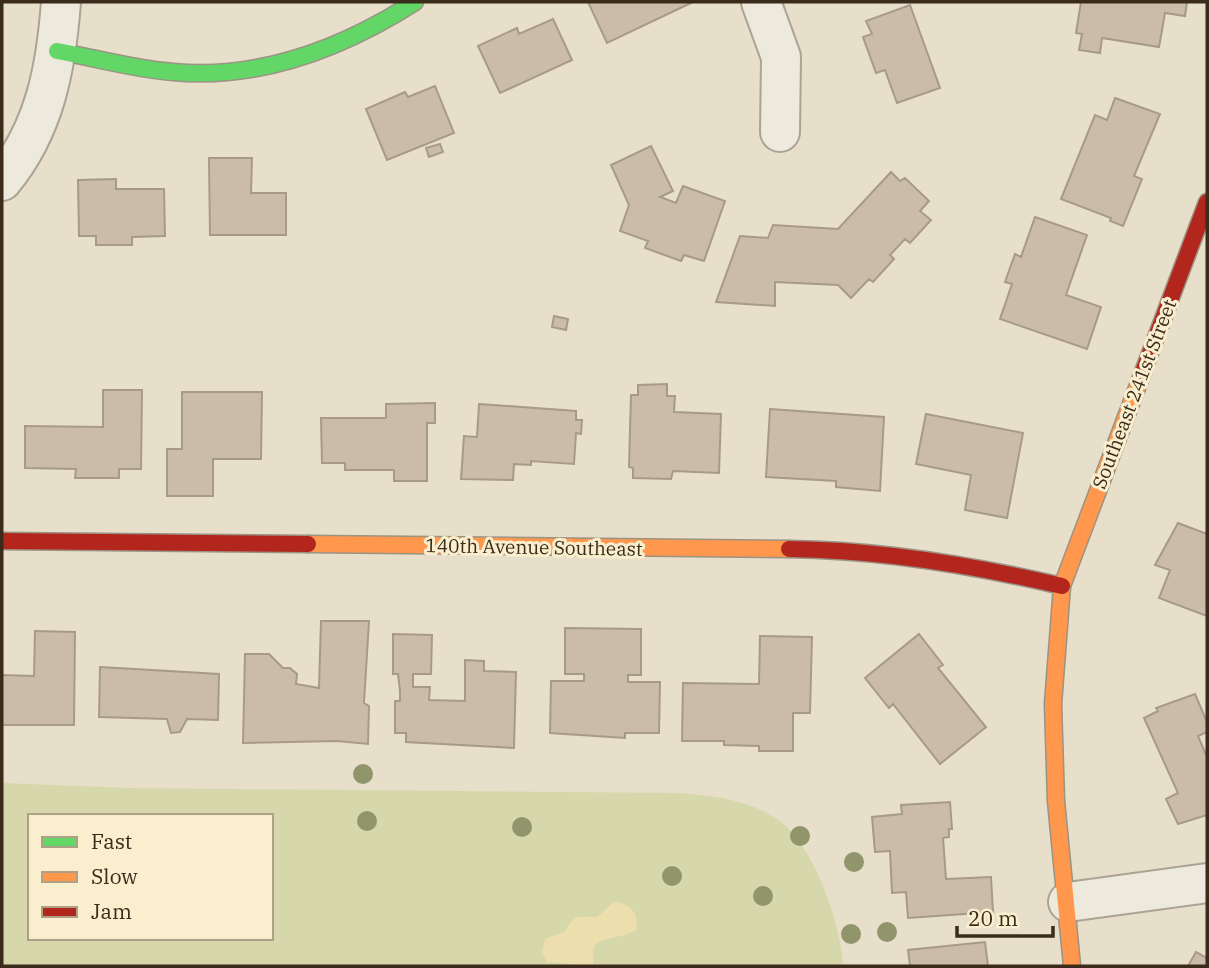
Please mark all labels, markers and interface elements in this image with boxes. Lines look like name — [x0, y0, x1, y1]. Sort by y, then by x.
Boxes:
street label: Southeast 241st Street — [1087, 296, 1181, 492]
street label: 140th Avenue Southeast — [425, 533, 643, 561]
legend — [28, 814, 273, 940]
text: Fast — [91, 827, 132, 855]
text: Slow — [91, 862, 138, 890]
scale bar — [957, 894, 1053, 938]
text: Jam — [91, 897, 132, 925]
text: 20 m — [968, 904, 1018, 932]

